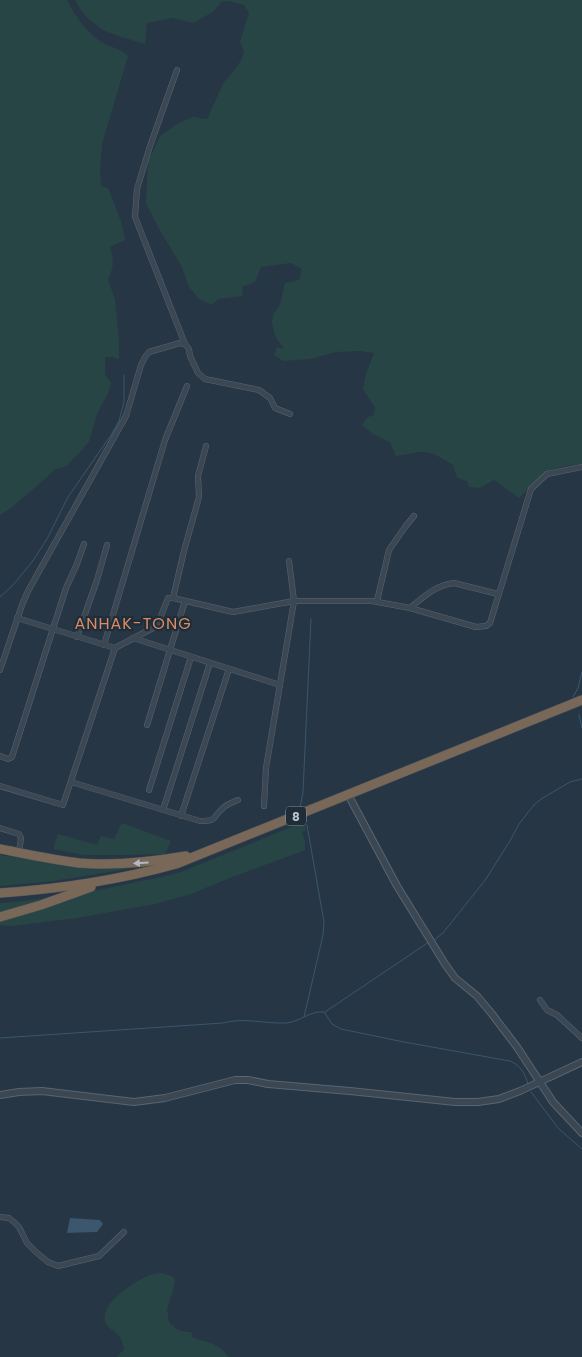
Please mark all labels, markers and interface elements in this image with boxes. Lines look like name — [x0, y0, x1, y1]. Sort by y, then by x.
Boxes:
district label: ANHAK-TONG — [74, 612, 192, 635]
road number: 8 — [286, 806, 306, 826]
one-way arrow — [132, 859, 148, 867]

